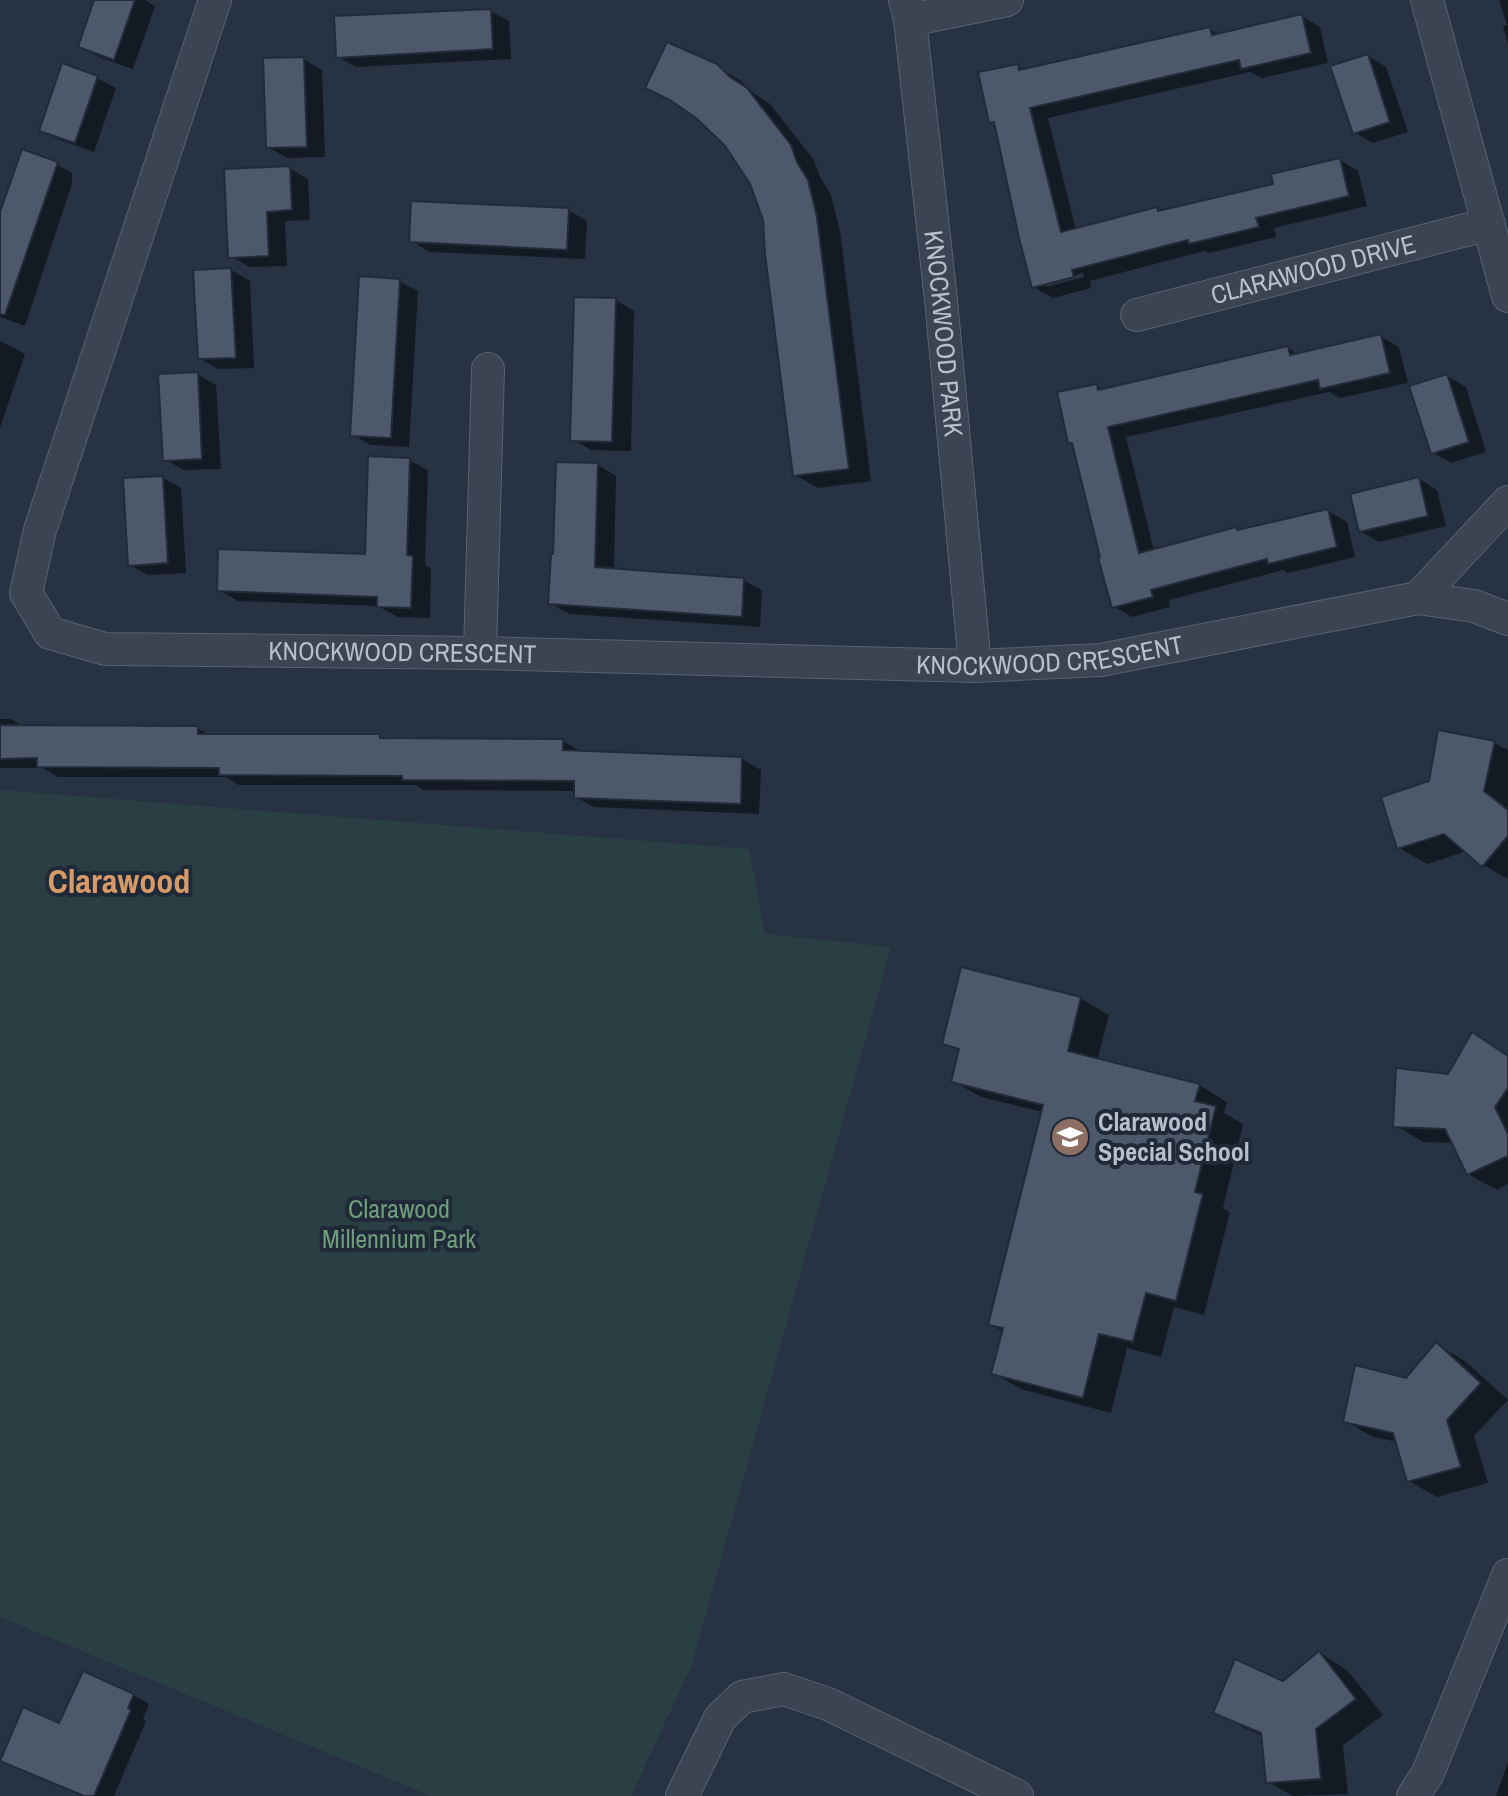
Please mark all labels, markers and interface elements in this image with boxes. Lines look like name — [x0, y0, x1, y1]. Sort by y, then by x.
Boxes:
street label: CLARAWOOD DRIVE — [1207, 226, 1419, 312]
street label: KNOCKWOOD PARK — [916, 229, 972, 438]
street label: KNOCKWOOD CRESCENT — [916, 626, 1186, 683]
street label: KNOCKWOOD CRESCENT — [268, 633, 537, 671]
district label: Clarawood — [48, 858, 190, 904]
place label: Clarawood Special School — [1098, 1104, 1250, 1169]
school or university icon: Clarawood Special School — [1049, 1116, 1091, 1158]
park label: Clarawood Millennium Park — [322, 1191, 476, 1256]

